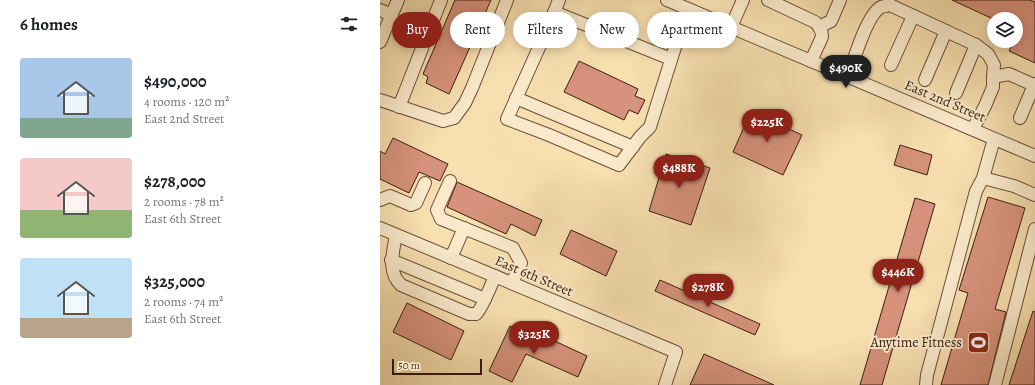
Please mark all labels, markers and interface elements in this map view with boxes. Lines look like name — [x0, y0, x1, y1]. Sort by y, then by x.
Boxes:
chip: Buy — [392, 12, 442, 48]
chip: Rent — [450, 12, 505, 48]
chip: Filters — [513, 12, 577, 48]
chip: New — [585, 12, 639, 48]
chip: Apartment — [647, 12, 737, 48]
map controls — [987, 12, 1023, 48]
button: layers — [987, 12, 1023, 48]
text: 6 homes — [20, 13, 78, 36]
icon: filters — [338, 13, 360, 35]
pin: $490K — [818, 55, 874, 89]
text: $490K — [829, 59, 863, 76]
text: $490,000 — [144, 70, 207, 93]
icon: home — [52, 74, 100, 122]
street label: East 2nd Street — [901, 75, 989, 127]
text: 4 rooms · 120 m² — [144, 93, 229, 110]
pin: $225K — [739, 109, 795, 143]
text: East 2nd Street — [144, 110, 224, 127]
text: $225K — [751, 113, 783, 130]
pin: $488K — [651, 155, 707, 189]
text: $488K — [662, 159, 696, 176]
text: $278,000 — [144, 170, 206, 193]
icon: home — [52, 174, 100, 222]
text: 2 rooms · 78 m² — [144, 193, 224, 210]
text: East 6th Street — [144, 210, 221, 227]
street label: East 6th Street — [492, 251, 576, 301]
pin: $446K — [870, 259, 926, 293]
text: $446K — [882, 263, 914, 280]
text: $325,000 — [144, 270, 205, 293]
icon: home — [52, 274, 100, 322]
pin: $278K — [680, 274, 736, 308]
text: $278K — [692, 278, 724, 295]
text: 2 rooms · 74 m² — [144, 293, 223, 310]
text: East 6th Street — [144, 310, 221, 327]
pin: $325K — [506, 321, 562, 355]
text: $325K — [518, 325, 550, 342]
sports icon: Anytime Fitness — [965, 329, 991, 355]
place label: Anytime Fitness — [870, 333, 962, 352]
scale bar — [392, 357, 482, 376]
text: 50 m — [398, 358, 420, 373]

